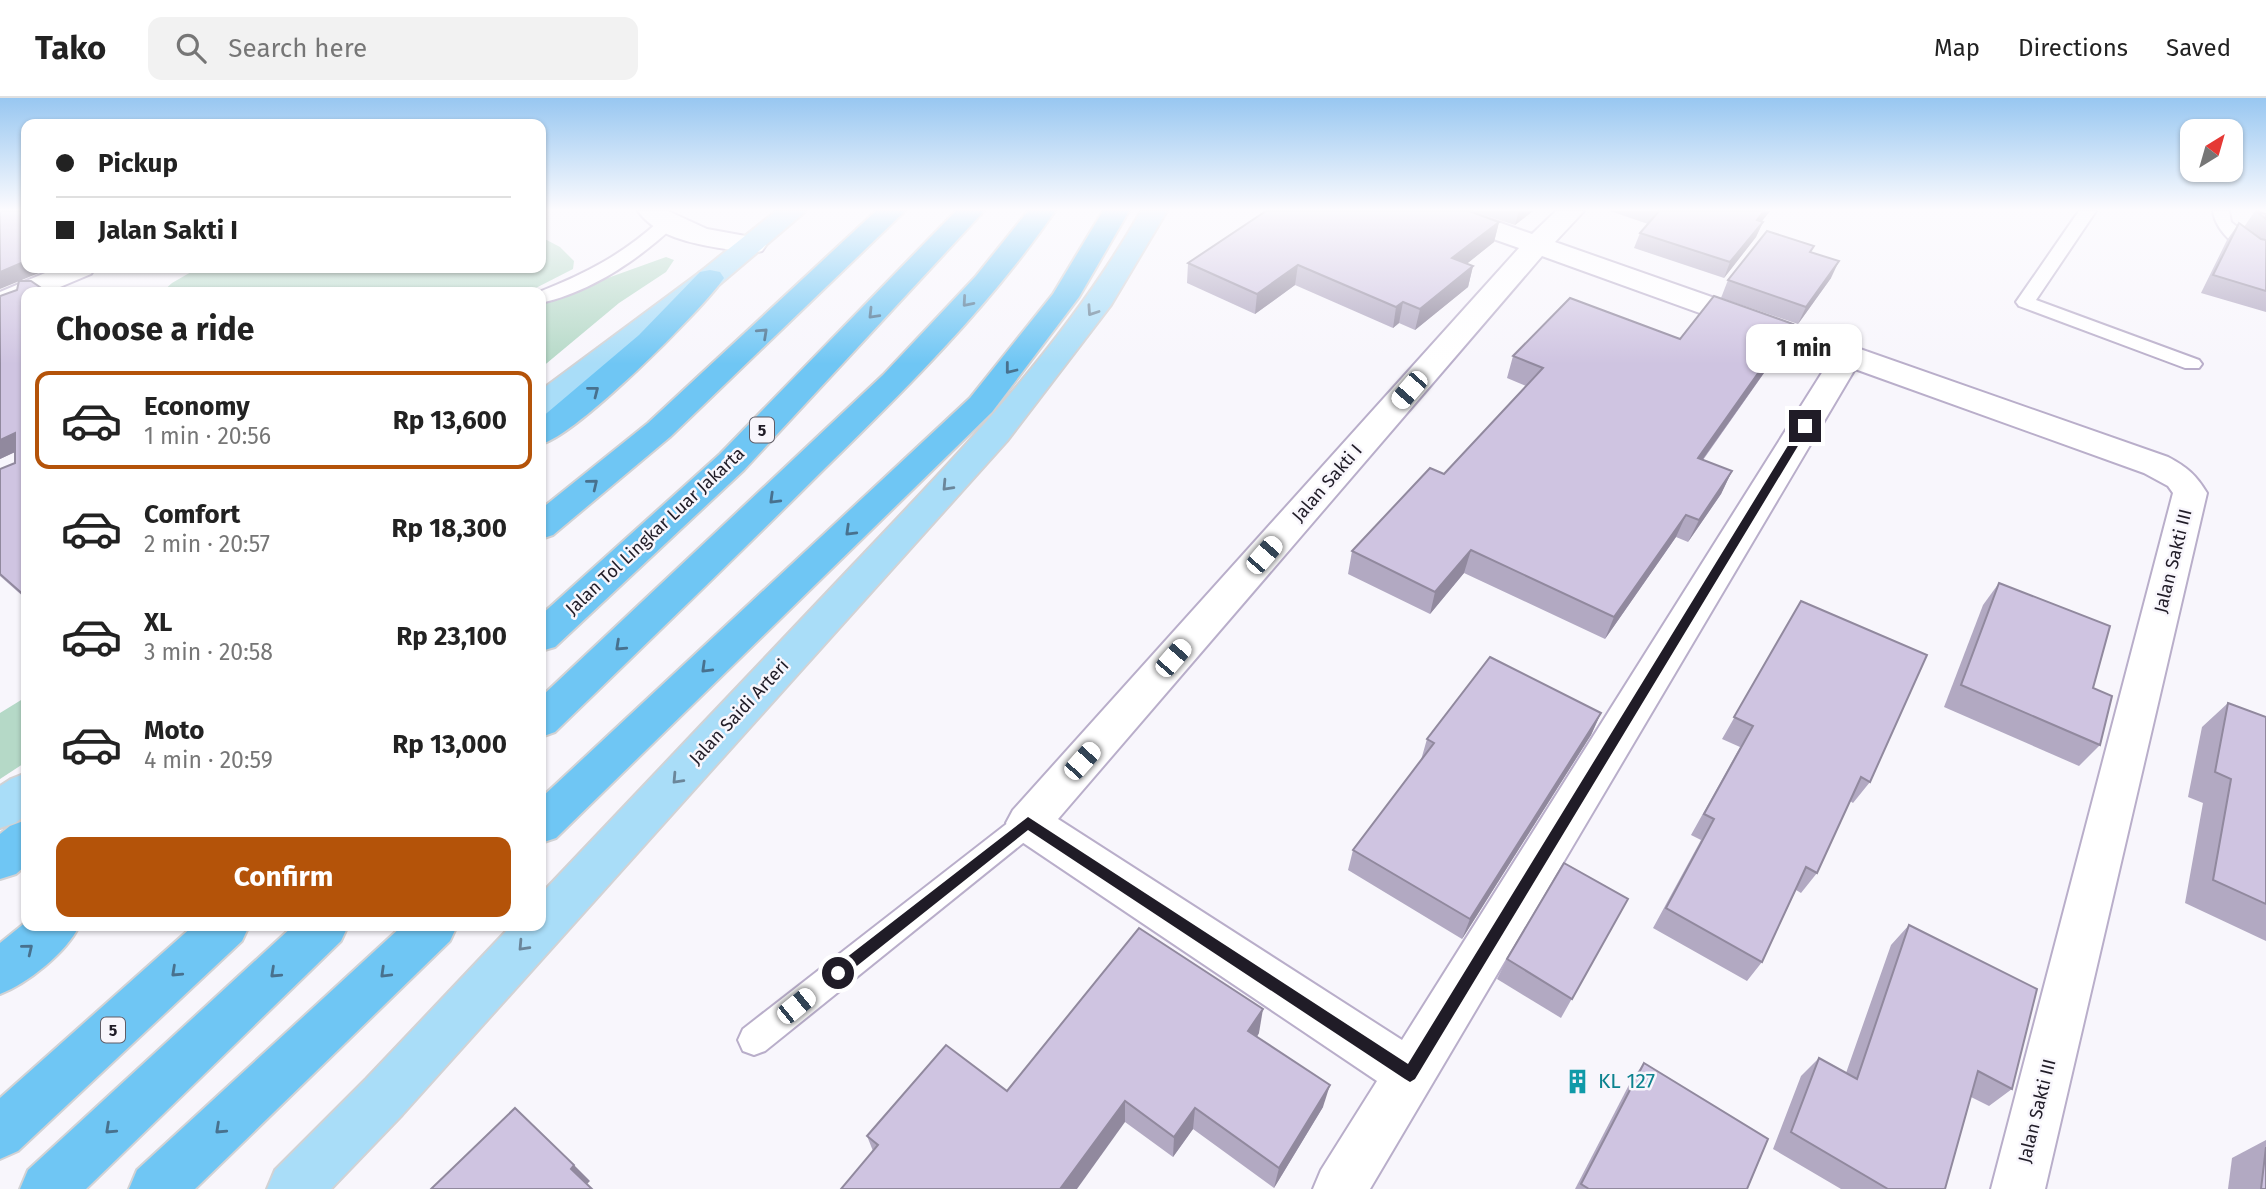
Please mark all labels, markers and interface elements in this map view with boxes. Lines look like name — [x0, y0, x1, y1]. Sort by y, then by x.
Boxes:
search box — [148, 17, 638, 80]
text: Tako — [35, 28, 106, 68]
icon: search — [172, 29, 210, 67]
text: Search here — [228, 33, 367, 64]
text: Map — [1934, 34, 1980, 62]
text: Directions — [2018, 34, 2128, 62]
text: Saved — [2166, 34, 2231, 62]
north arrow — [2180, 119, 2244, 182]
map controls — [2180, 119, 2243, 182]
text: Pickup — [98, 148, 178, 179]
text: Jalan Sakti I — [98, 215, 238, 246]
one-way arrow — [963, 294, 976, 307]
one-way arrow — [1088, 303, 1100, 316]
one-way arrow — [869, 306, 882, 319]
text: Choose a ride — [56, 310, 254, 348]
callout: 1 min — [1747, 324, 1863, 374]
one-way arrow — [755, 328, 768, 341]
text: 1 min — [1776, 334, 1832, 362]
one-way arrow — [1005, 362, 1018, 374]
car — [1388, 367, 1431, 413]
one-way arrow — [587, 387, 599, 400]
icon: car — [60, 389, 123, 452]
text: Economy — [144, 391, 250, 422]
text: Rp 13,600 — [393, 405, 507, 436]
route end — [1789, 410, 1821, 442]
road number: 5 — [750, 418, 774, 442]
text: 1 min · 20:56 — [144, 422, 271, 450]
street label: Jalan Sakti I — [1287, 440, 1367, 526]
street label: Jalan Tol Lingkar Luar Jakarta — [561, 442, 749, 620]
one-way arrow — [943, 478, 956, 491]
one-way arrow — [585, 480, 598, 492]
one-way arrow — [769, 491, 782, 504]
icon: car — [60, 497, 123, 560]
text: Comfort — [144, 499, 240, 530]
street label: Jalan Sakti III — [2149, 507, 2197, 615]
text: Rp 18,300 — [392, 513, 507, 544]
one-way arrow — [845, 522, 858, 535]
text: 2 min · 20:57 — [144, 530, 270, 558]
car — [1243, 532, 1286, 578]
icon: car — [60, 605, 123, 668]
text: XL — [144, 607, 172, 638]
text: Rp 23,100 — [396, 621, 507, 652]
car — [1152, 635, 1195, 681]
text: 3 min · 20:58 — [144, 638, 273, 666]
one-way arrow — [615, 638, 628, 650]
street label: Jalan Saidi Arteri — [685, 655, 793, 769]
one-way arrow — [701, 660, 714, 673]
icon: car — [60, 713, 123, 776]
text: Moto — [144, 715, 204, 746]
text: Rp 13,000 — [392, 729, 507, 760]
car — [1061, 738, 1104, 784]
text: 4 min · 20:59 — [144, 746, 273, 774]
one-way arrow — [673, 771, 685, 784]
button: Confirm — [56, 837, 511, 917]
one-way arrow — [518, 938, 531, 951]
one-way arrow — [20, 944, 32, 957]
route start — [822, 957, 854, 989]
one-way arrow — [171, 964, 184, 976]
one-way arrow — [270, 964, 283, 977]
one-way arrow — [380, 964, 393, 977]
car — [774, 985, 819, 1027]
road number: 5 — [101, 1018, 125, 1042]
street label: Jalan Sakti III — [2013, 1057, 2061, 1165]
building icon: KL 127 — [1564, 1067, 1592, 1095]
place label: KL 127 — [1598, 1068, 1655, 1094]
one-way arrow — [105, 1121, 118, 1134]
one-way arrow — [215, 1121, 228, 1134]

